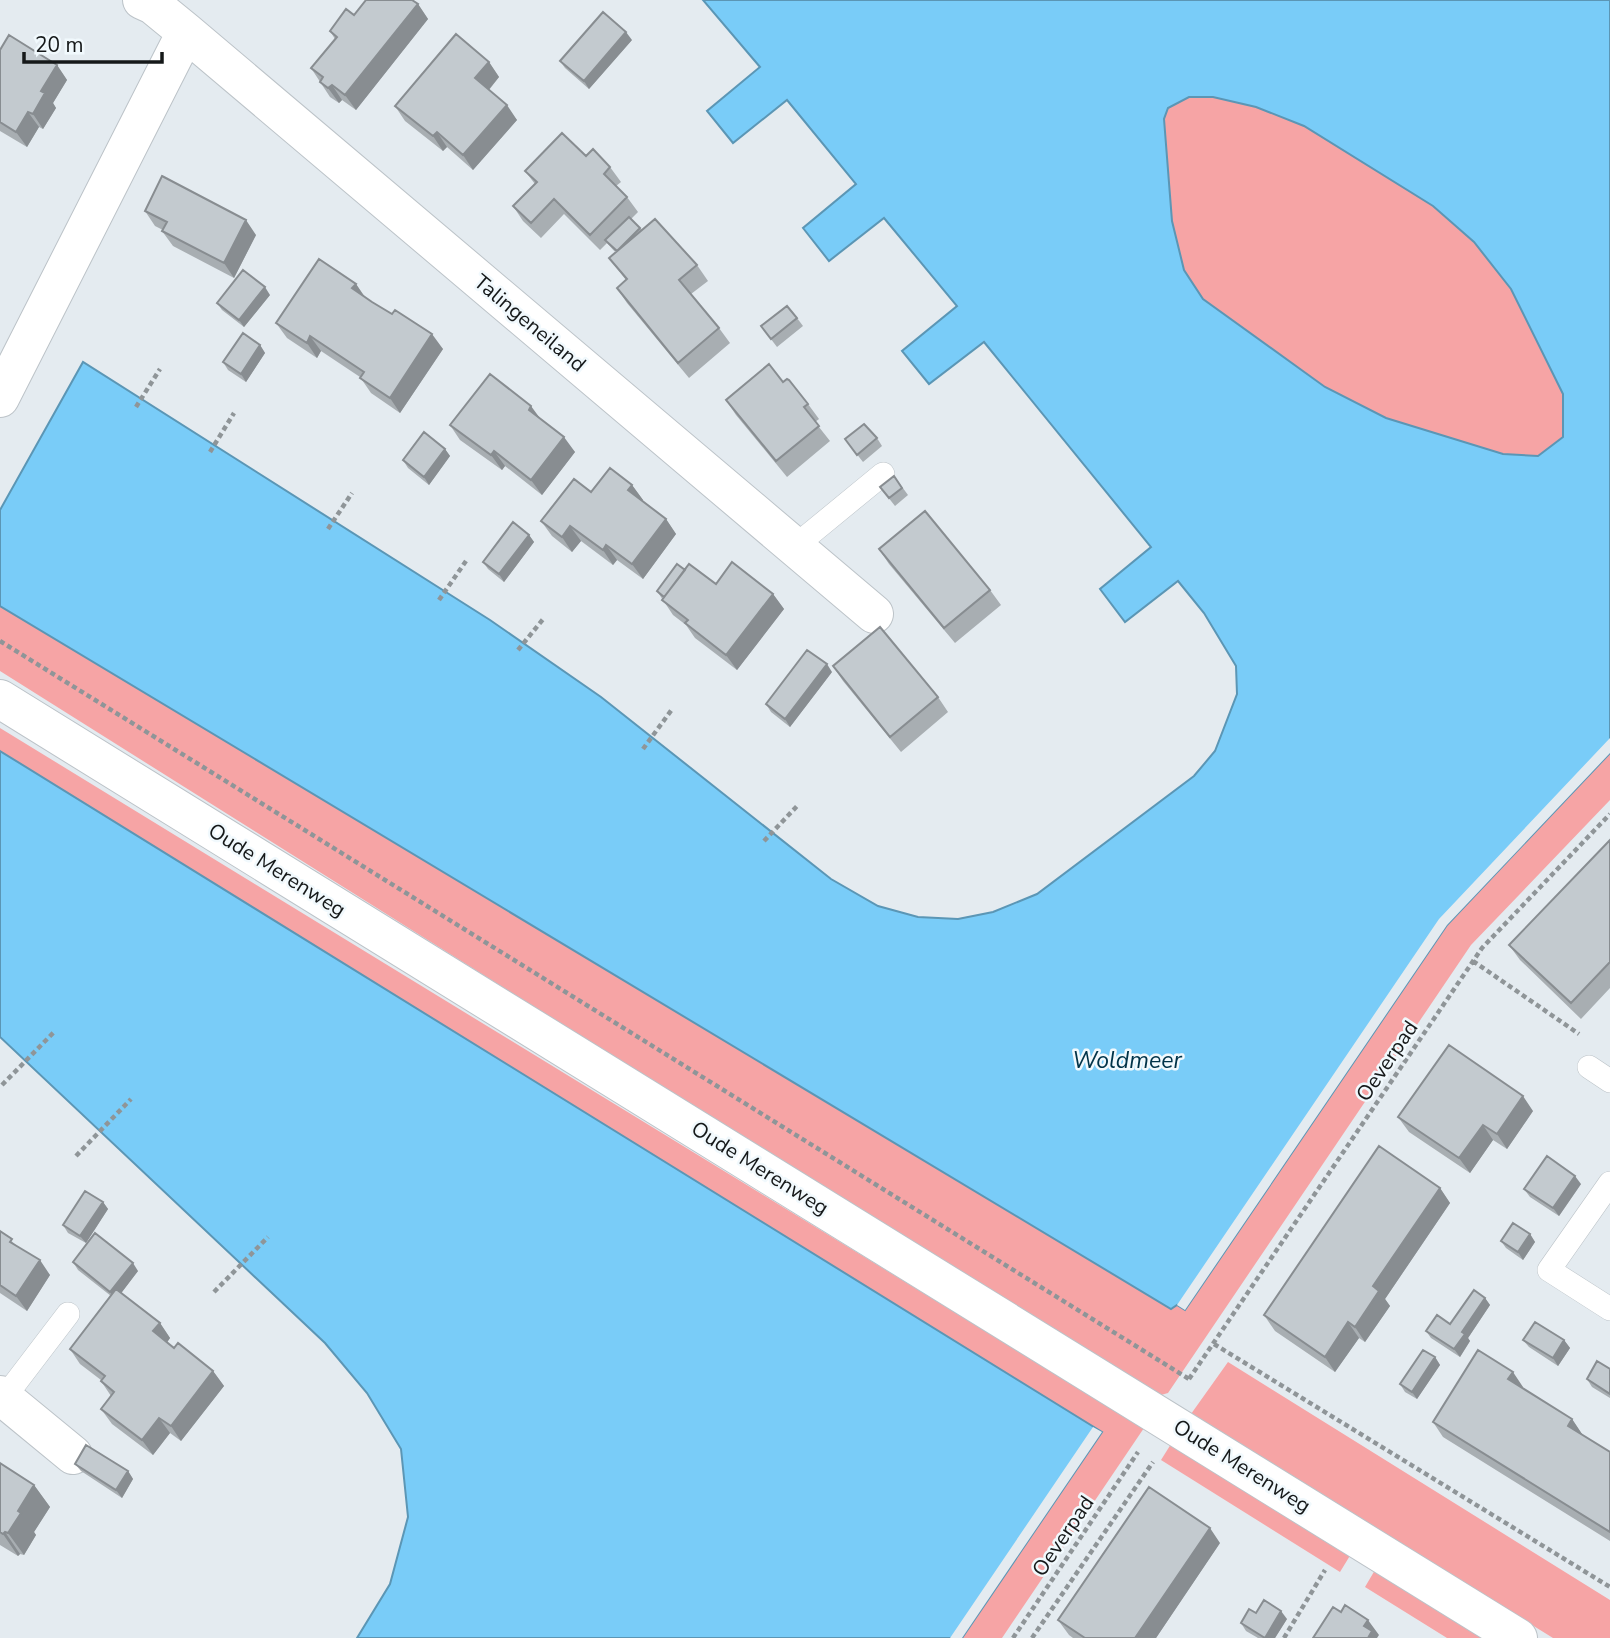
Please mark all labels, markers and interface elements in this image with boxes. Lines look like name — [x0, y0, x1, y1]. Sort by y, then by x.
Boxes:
scale bar — [24, 21, 163, 65]
text: 20 m — [35, 31, 84, 59]
street label: Talingeneiland — [468, 268, 592, 378]
street label: Oude Merenweg — [203, 816, 351, 924]
street label: Oeverpad — [1350, 1015, 1424, 1107]
water label: Woldmeer — [1072, 1045, 1182, 1076]
street label: Oude Merenweg — [686, 1114, 834, 1222]
street label: Oude Merenweg — [1168, 1412, 1316, 1520]
street label: Oeverpad — [1026, 1490, 1100, 1582]

